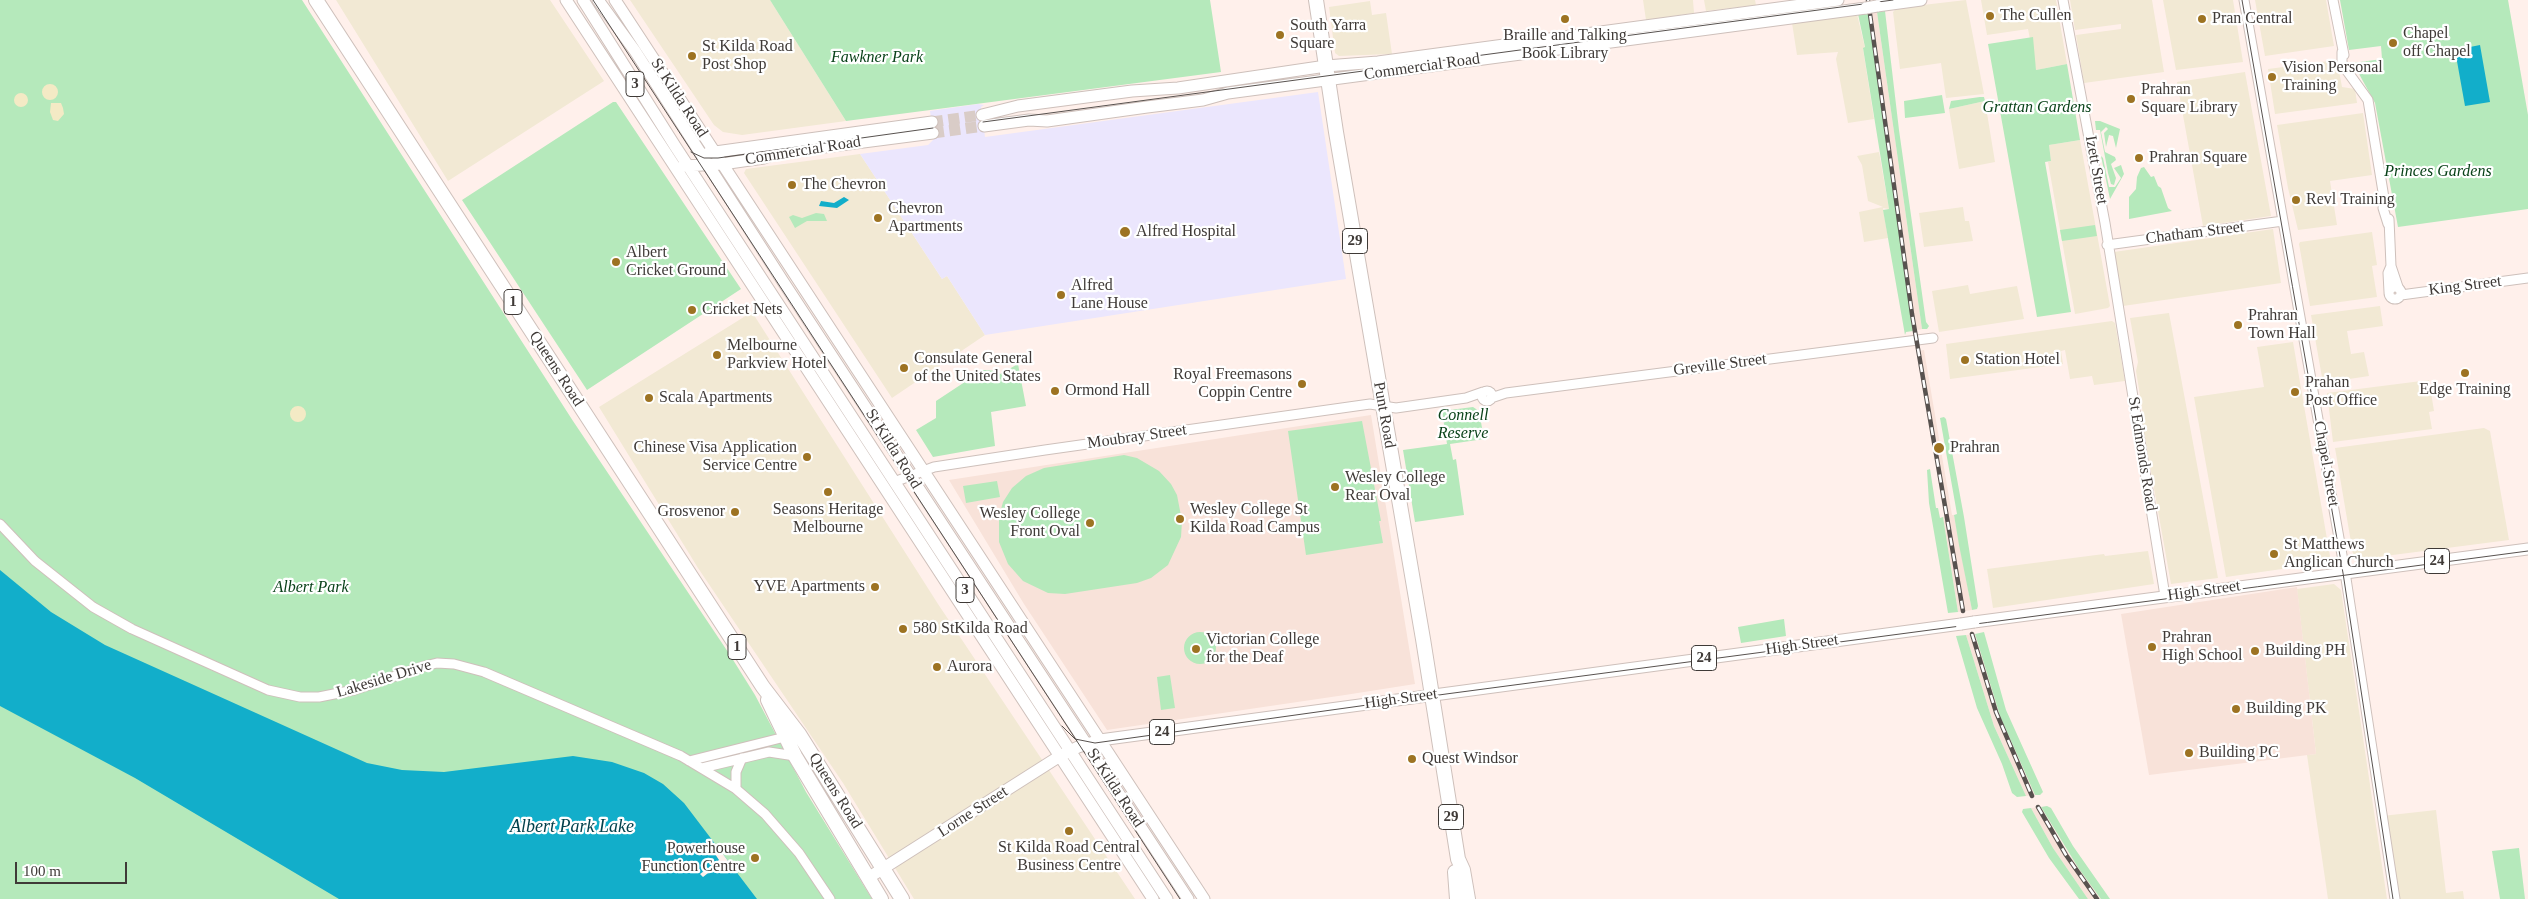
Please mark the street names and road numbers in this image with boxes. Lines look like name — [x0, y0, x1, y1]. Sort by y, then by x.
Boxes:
street label: Commercial Road — [1363, 49, 1481, 85]
street label: St Kilda Road — [646, 55, 712, 141]
road number: 3 — [626, 72, 644, 96]
street label: Commercial Road — [744, 132, 862, 170]
street label: Izett Street — [2080, 134, 2112, 206]
street label: Chatham Street — [2145, 217, 2245, 249]
road number: 29 — [1342, 228, 1368, 254]
street label: King Street — [2427, 272, 2503, 300]
road number: 1 — [504, 290, 522, 314]
street label: Queens Road — [525, 328, 587, 410]
street label: Greville Street — [1672, 350, 1768, 380]
street label: Punt Road — [1369, 380, 1399, 450]
street label: St Edmonds Road — [2123, 395, 2161, 513]
street label: St Kilda Road — [861, 405, 925, 493]
street label: Chapel Street — [2309, 420, 2343, 508]
street label: Moubray Street — [1086, 421, 1188, 453]
road number: 24 — [2424, 548, 2450, 574]
street label: High Street — [2166, 576, 2242, 606]
road number: 3 — [956, 578, 974, 602]
street label: High Street — [1764, 630, 1840, 660]
road number: 1 — [728, 634, 746, 660]
road number: 24 — [1692, 646, 1716, 670]
street label: Lakeside Drive — [334, 655, 434, 703]
street label: High Street — [1363, 684, 1439, 714]
road number: 24 — [1150, 720, 1174, 744]
street label: St Kilda Road — [1082, 745, 1148, 831]
street label: Queens Road — [804, 750, 866, 832]
street label: Lorne Street — [934, 782, 1012, 842]
road number: 29 — [1438, 804, 1464, 830]

